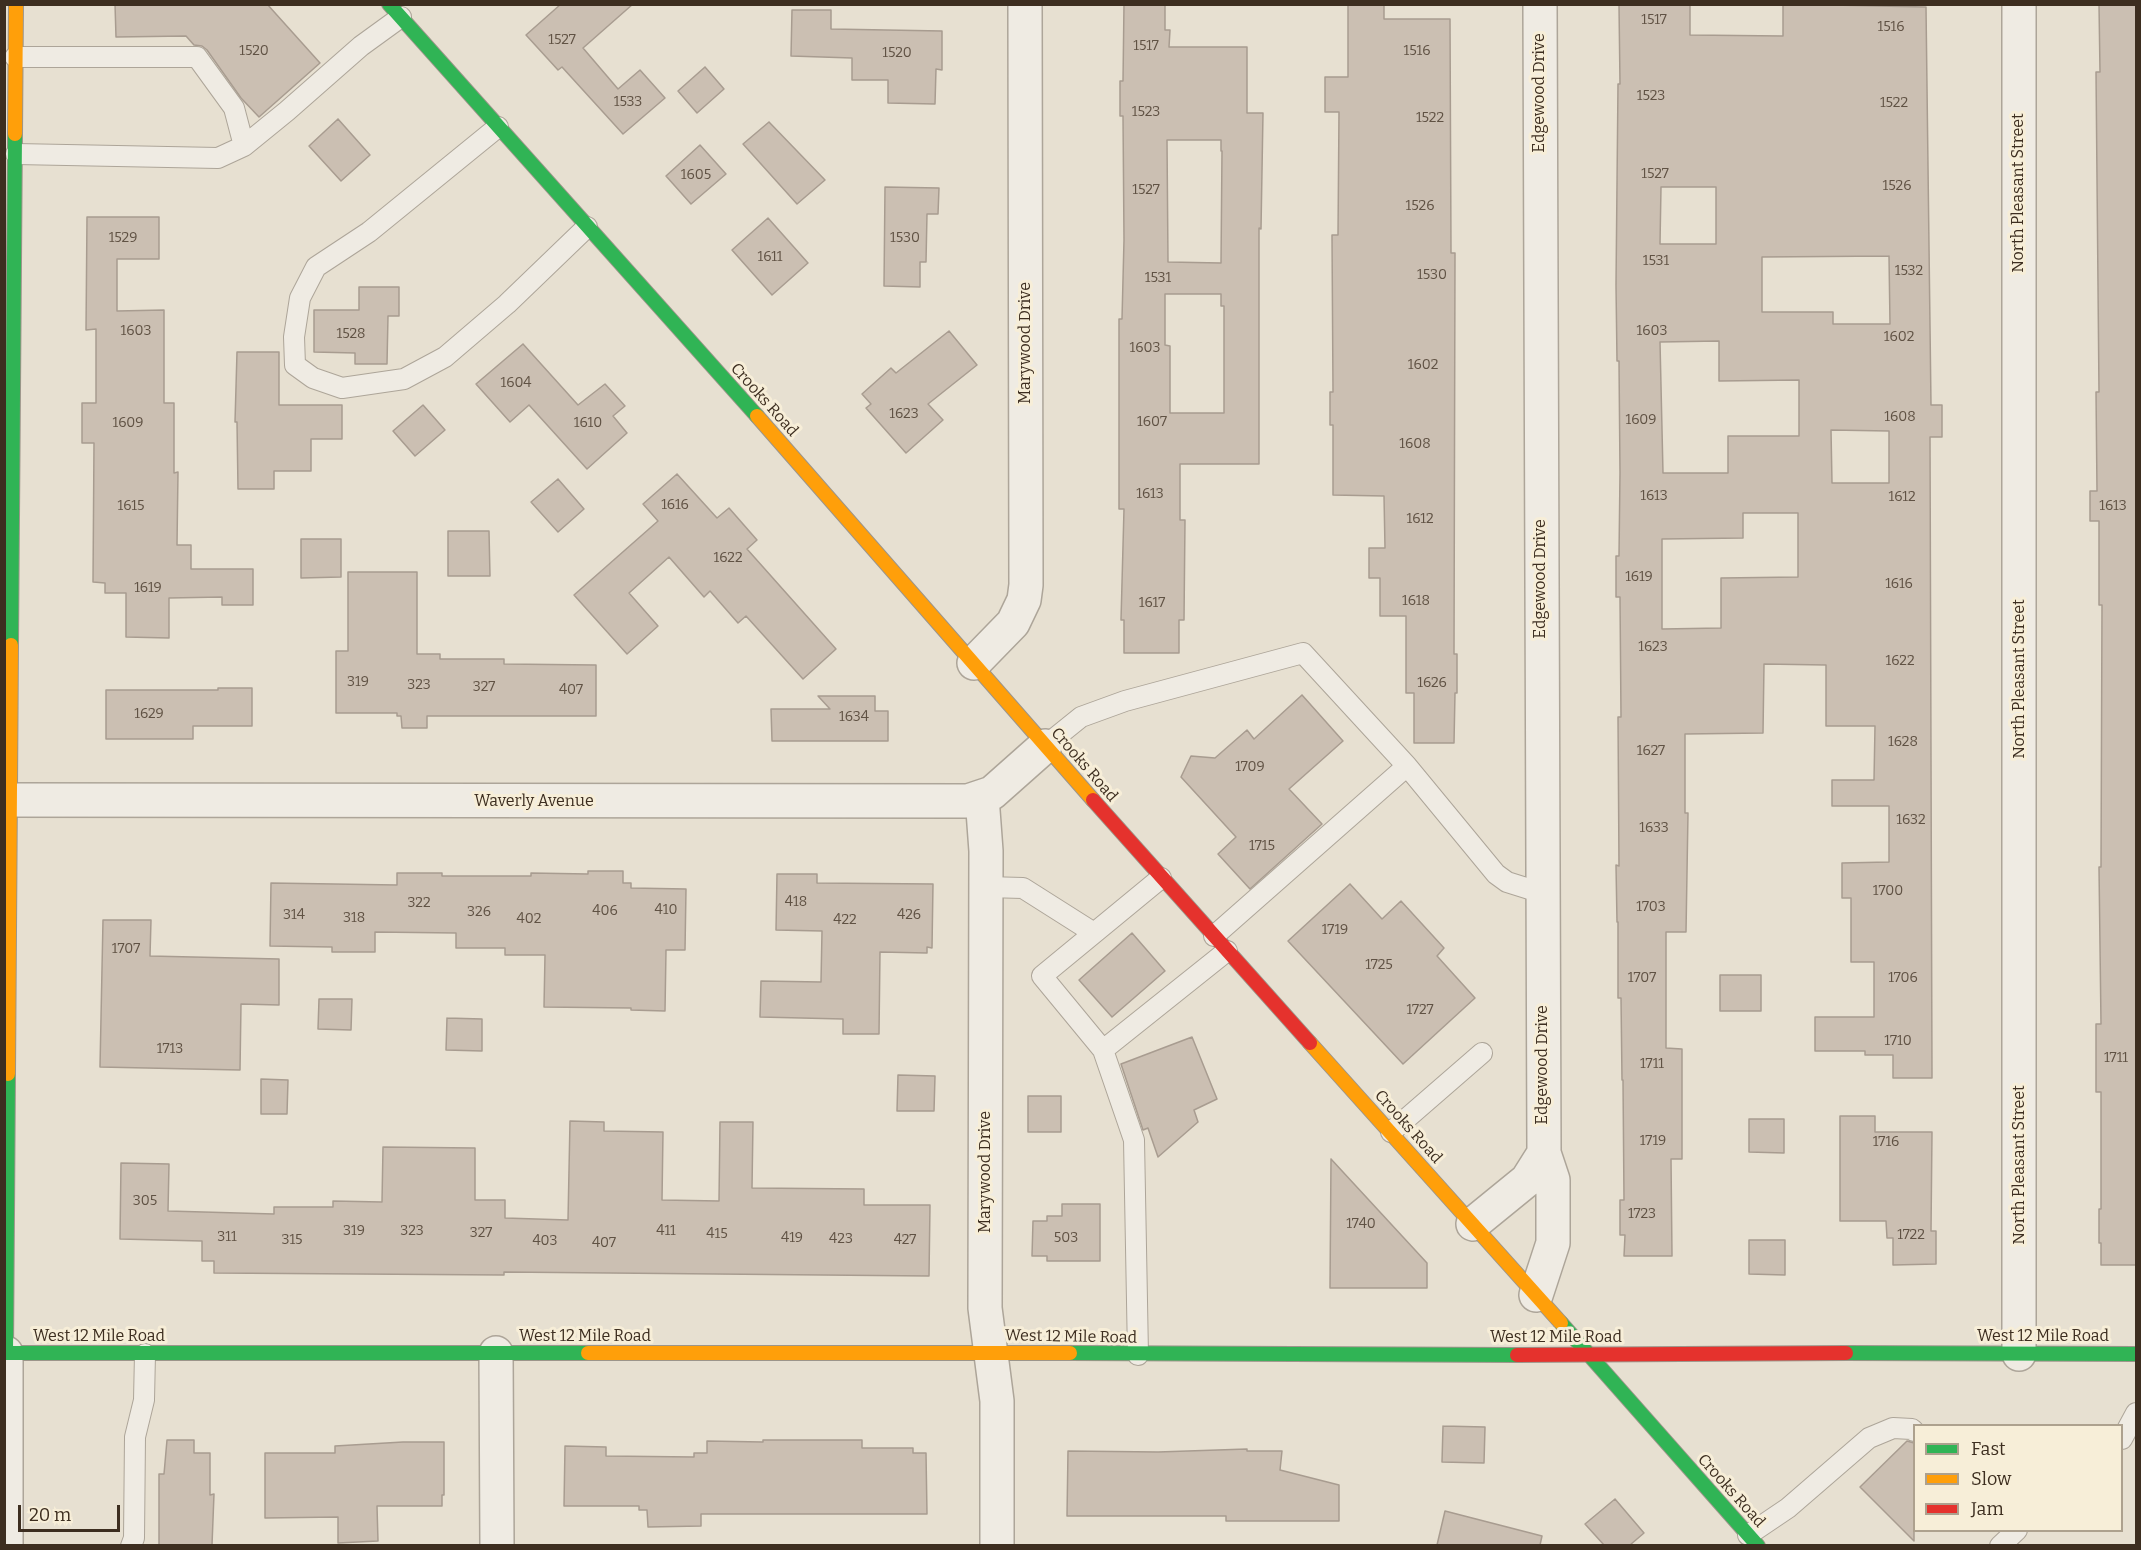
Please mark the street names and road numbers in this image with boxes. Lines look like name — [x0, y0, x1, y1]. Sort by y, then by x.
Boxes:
street label: Edgewood Drive — [1530, 33, 1550, 153]
street label: North Pleasant Street — [2009, 113, 2029, 273]
street label: Marywood Drive — [1016, 282, 1036, 404]
street label: Crooks Road — [726, 359, 802, 441]
street label: Edgewood Drive — [1531, 519, 1551, 639]
street label: North Pleasant Street — [2010, 599, 2030, 759]
street label: Crooks Road — [1047, 724, 1121, 806]
street label: Waverly Avenue — [474, 792, 594, 812]
street label: Edgewood Drive — [1533, 1005, 1553, 1125]
street label: North Pleasant Street — [2010, 1085, 2030, 1245]
street label: Crooks Road — [1370, 1086, 1446, 1168]
street label: Marywood Drive — [976, 1111, 996, 1233]
street label: West 12 Mile Road — [1005, 1326, 1137, 1348]
street label: West 12 Mile Road — [33, 1327, 165, 1347]
street label: West 12 Mile Road — [519, 1327, 651, 1347]
street label: West 12 Mile Road — [1977, 1327, 2109, 1347]
street label: West 12 Mile Road — [1490, 1328, 1622, 1348]
street label: Crooks Road — [1693, 1450, 1769, 1532]

